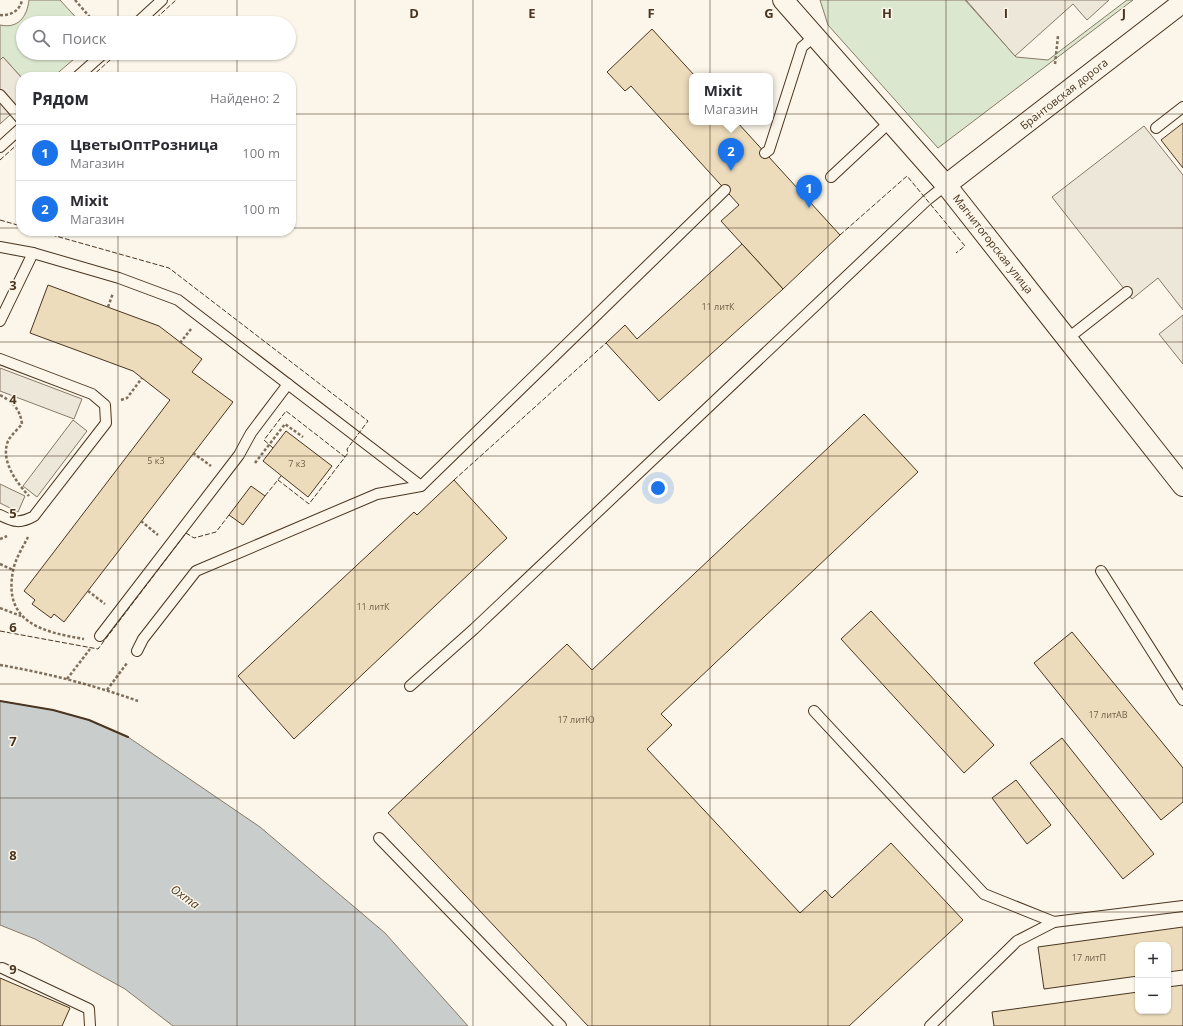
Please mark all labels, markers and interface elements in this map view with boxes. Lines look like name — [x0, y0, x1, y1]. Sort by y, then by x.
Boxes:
text: D — [409, 4, 419, 22]
text: E — [528, 4, 536, 22]
text: F — [647, 4, 655, 22]
text: G — [764, 4, 774, 22]
text: H — [882, 4, 892, 22]
text: I — [1004, 4, 1008, 22]
text: J — [1121, 4, 1126, 22]
search box — [16, 16, 296, 60]
icon: search — [30, 27, 52, 49]
text: Поиск — [62, 28, 106, 48]
street label: Брантовская дорога — [1017, 55, 1111, 133]
popup — [689, 73, 773, 125]
text: Mixit — [704, 80, 742, 100]
text: Рядом — [32, 87, 89, 110]
text: Найдено: 2 — [210, 89, 280, 107]
text: Магазин — [704, 100, 758, 118]
text: ЦветыОптРозница — [70, 134, 218, 154]
pin: 2 — [718, 138, 744, 171]
text: 1 — [41, 144, 49, 162]
text: 100 m — [242, 144, 280, 162]
text: Магазин — [70, 154, 125, 172]
pin: 1 — [796, 175, 822, 208]
text: Mixit — [70, 190, 108, 210]
street label: Магнитогорская улица — [950, 191, 1037, 297]
text: 2 — [41, 200, 49, 218]
text: 100 m — [242, 200, 280, 218]
text: Магазин — [70, 210, 125, 228]
text: 3 — [9, 276, 17, 294]
house number: 11 литК — [701, 300, 735, 313]
text: 4 — [9, 390, 17, 408]
house number: 5 к3 — [147, 454, 165, 467]
house number: 7 к3 — [288, 457, 306, 470]
your location — [648, 478, 668, 498]
text: 5 — [9, 504, 17, 522]
house number: 11 литК — [356, 600, 390, 613]
text: 6 — [9, 618, 17, 636]
house number: 17 литАВ — [1088, 708, 1128, 721]
house number: 17 литЮ — [557, 713, 595, 726]
text: 7 — [9, 732, 17, 750]
text: 8 — [9, 846, 17, 864]
water label: Охта — [167, 880, 203, 913]
map controls — [1135, 942, 1171, 1014]
button: + — [1135, 942, 1171, 978]
house number: 17 литП — [1072, 951, 1106, 964]
text: 9 — [9, 960, 17, 978]
button: − — [1135, 978, 1171, 1014]

